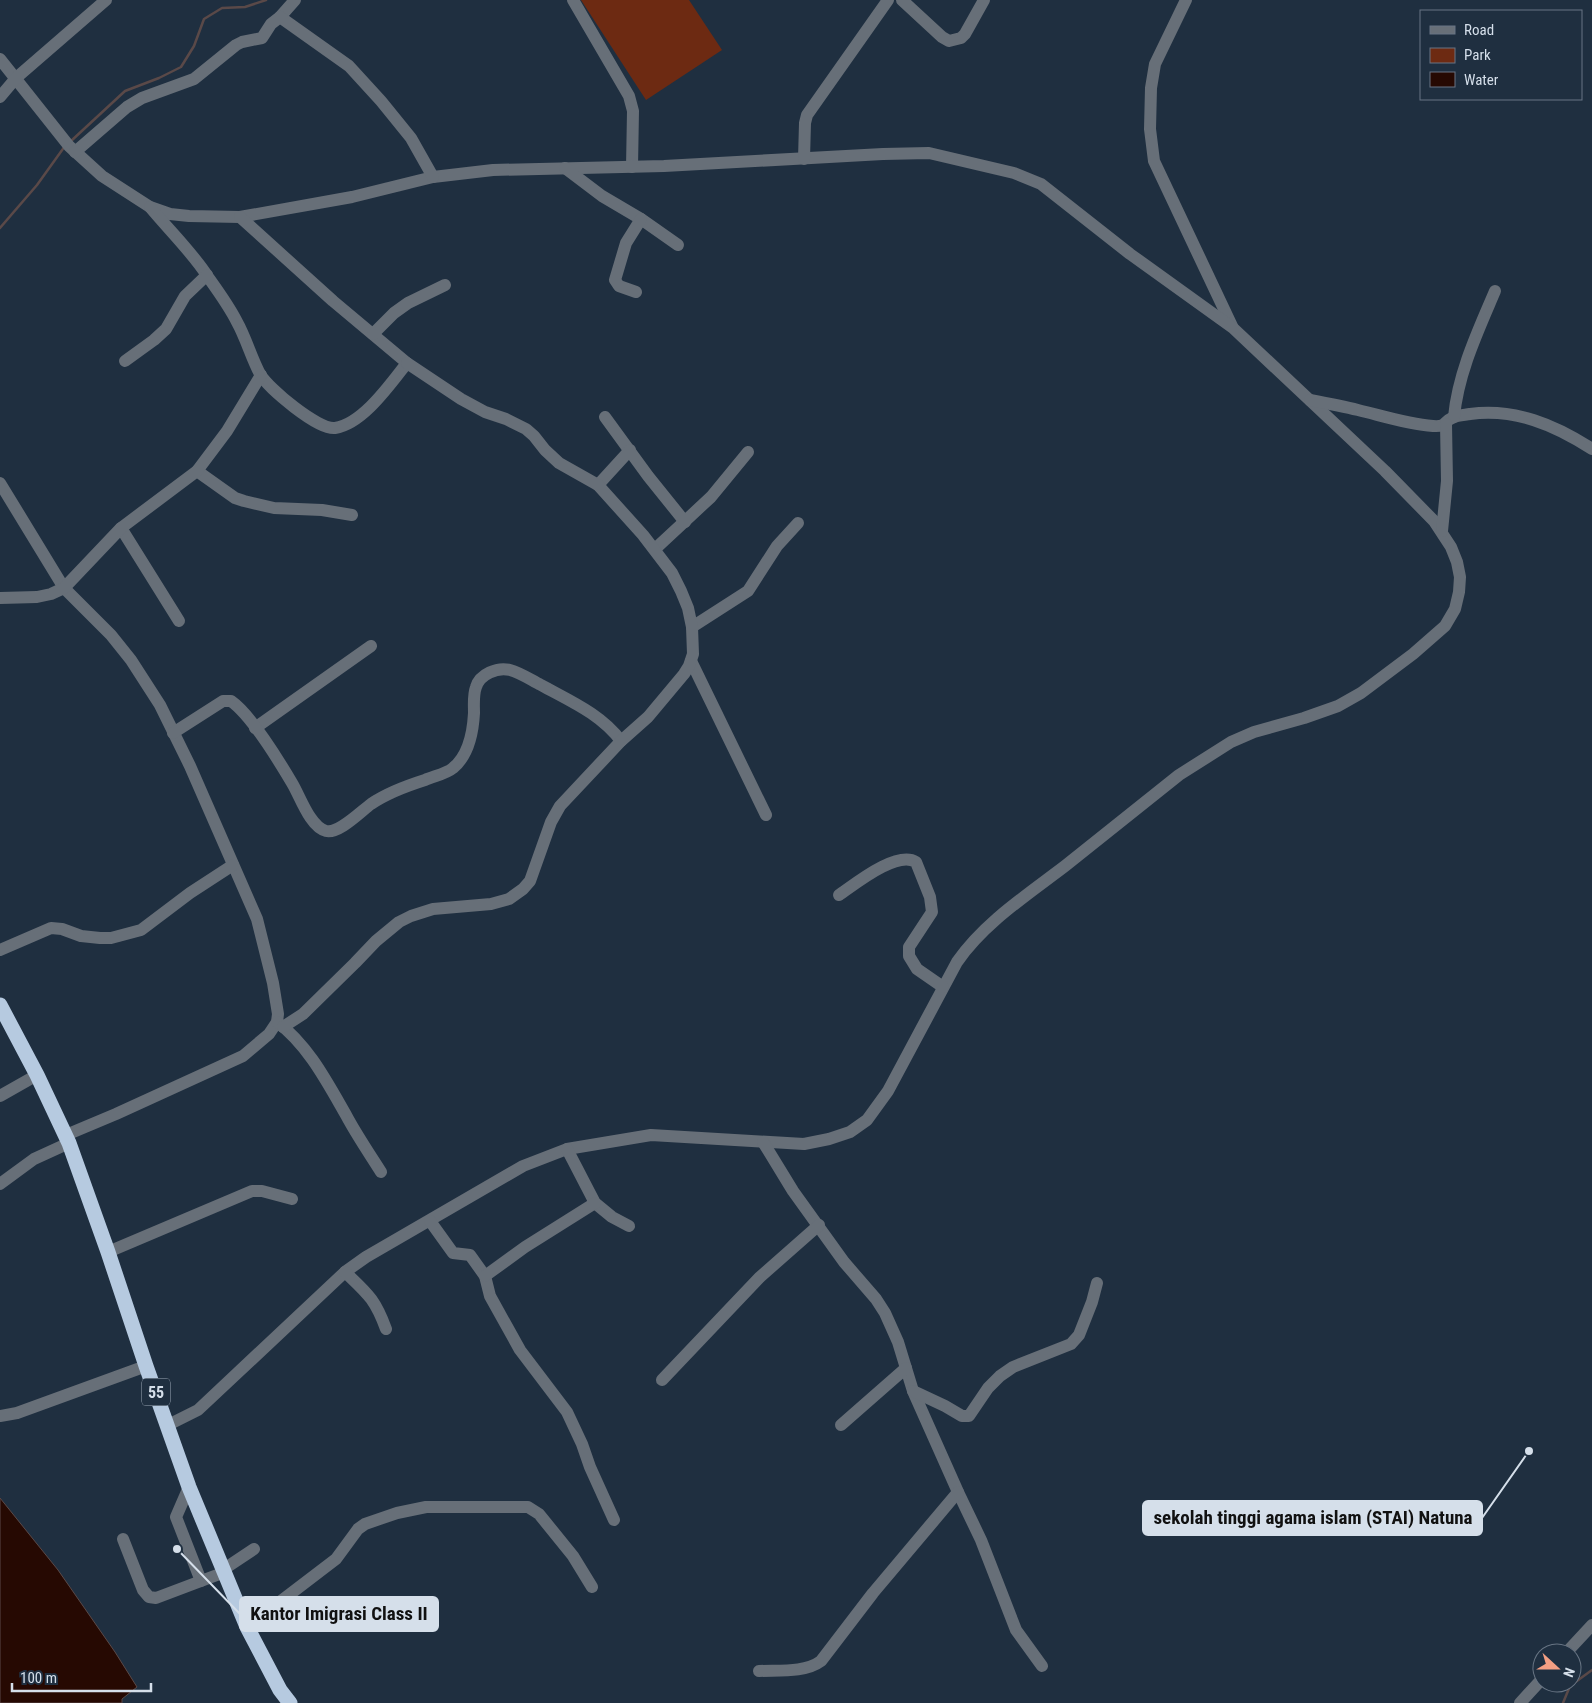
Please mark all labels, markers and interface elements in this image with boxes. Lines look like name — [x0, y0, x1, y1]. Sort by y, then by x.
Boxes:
legend — [1420, 10, 1582, 100]
text: Road — [1464, 21, 1494, 39]
text: Park — [1464, 46, 1491, 64]
text: Water — [1464, 71, 1499, 89]
road number: 55 — [142, 1378, 170, 1405]
callout: sekolah tinggi agama islam (STAI) Natuna — [1143, 1501, 1482, 1535]
text: sekolah tinggi agama islam (STAI) Natuna — [1153, 1506, 1473, 1529]
callout: Kantor Imigrasi Class II — [240, 1597, 438, 1631]
text: Kantor Imigrasi Class II — [250, 1602, 428, 1625]
north arrow — [1532, 1643, 1582, 1693]
scale bar — [12, 1660, 151, 1692]
text: N — [1560, 1666, 1578, 1680]
text: 100 m — [20, 1669, 57, 1687]

